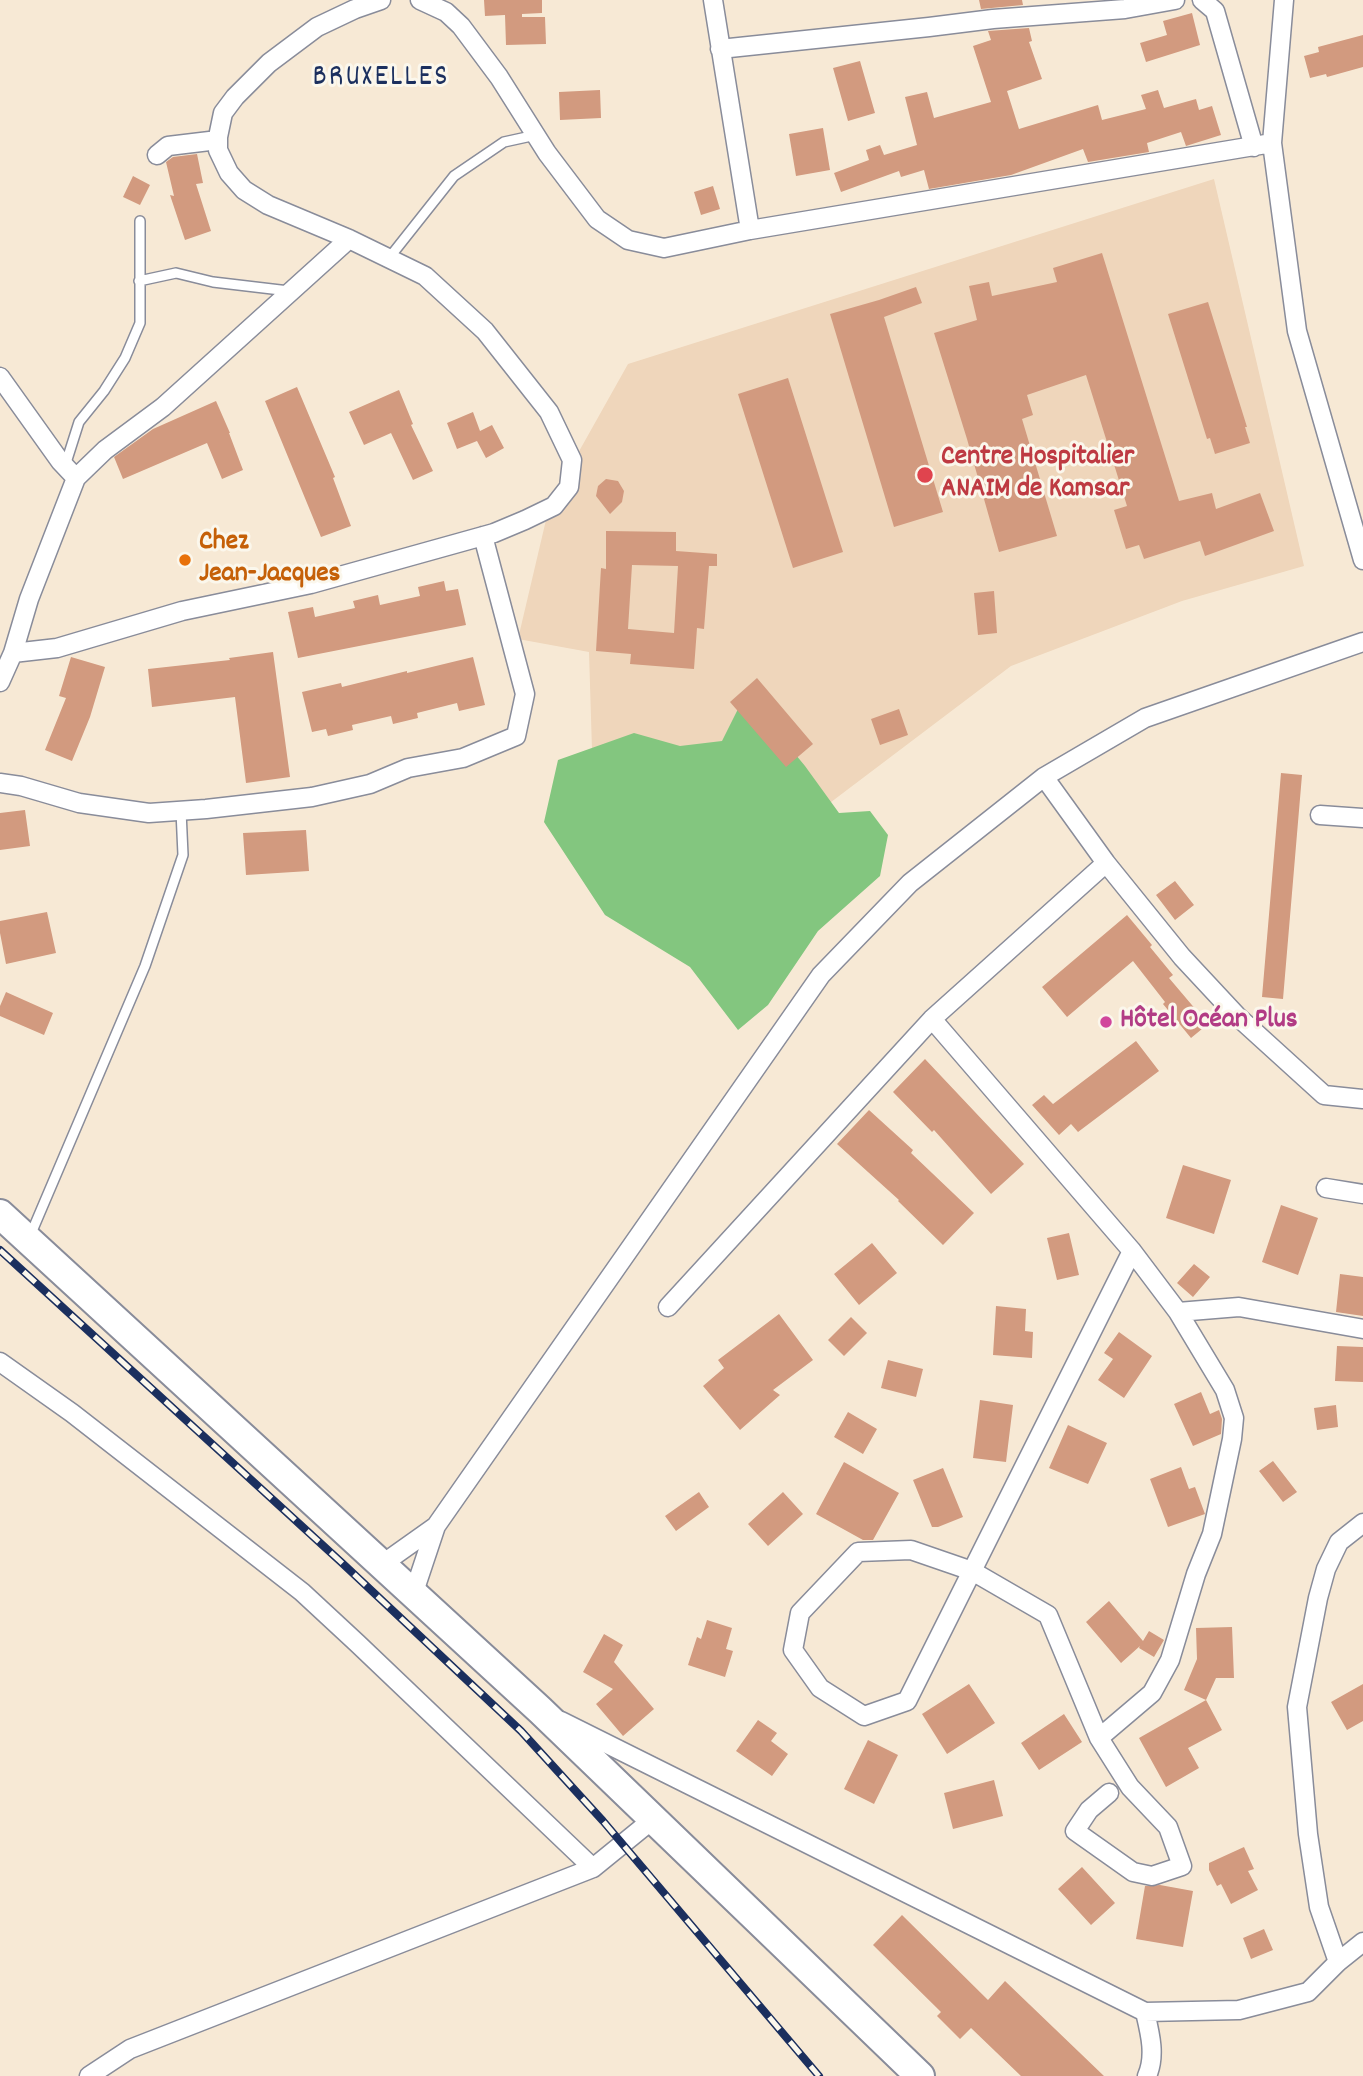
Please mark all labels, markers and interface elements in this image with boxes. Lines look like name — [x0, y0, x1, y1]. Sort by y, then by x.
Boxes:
district label: BRUXELLES — [314, 62, 448, 98]
place label: Centre Hospitalier ANAIM de Kamsar — [941, 442, 1134, 508]
marker: Centre Hospitalier ANAIM de Kamsar — [915, 465, 935, 485]
place label: Chez Jean-Jacques — [199, 527, 340, 593]
marker: Chez Jean-Jacques — [177, 552, 193, 568]
place label: Hôtel Océan Plus — [1120, 1005, 1298, 1039]
marker: Hôtel Océan Plus — [1098, 1014, 1114, 1030]

